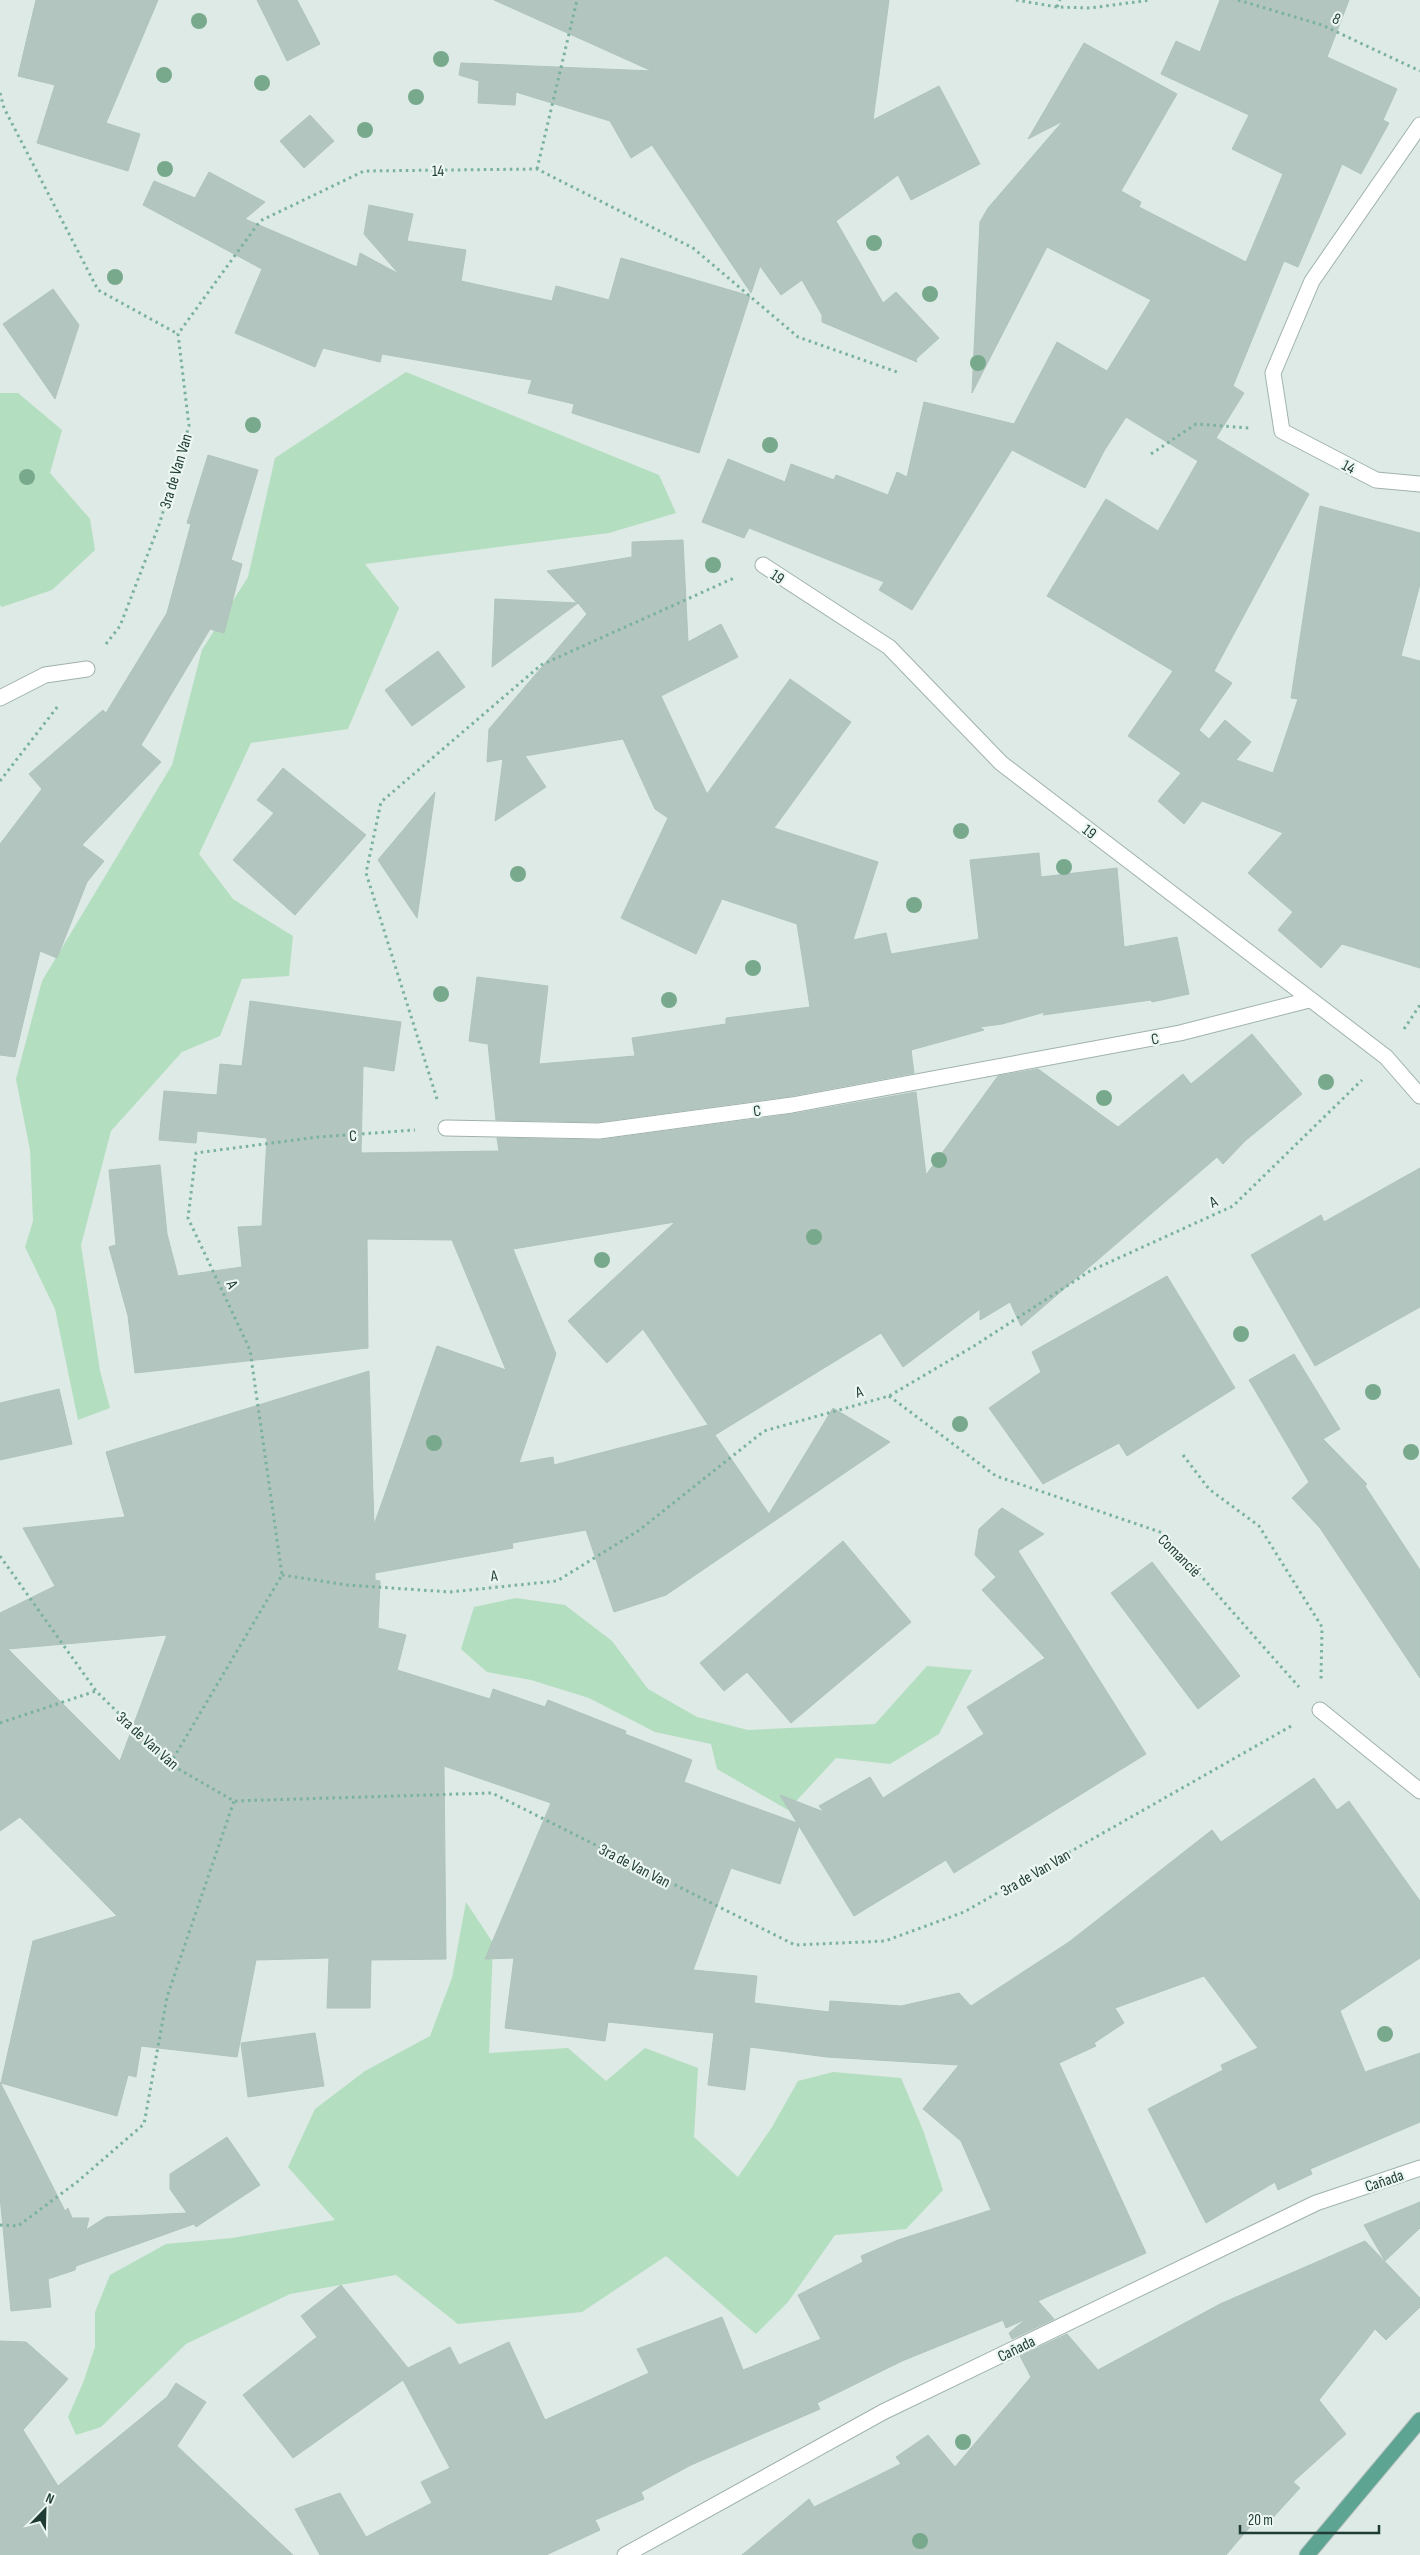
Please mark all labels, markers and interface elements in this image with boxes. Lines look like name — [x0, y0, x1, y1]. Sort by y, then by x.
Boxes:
street label: 8 — [1329, 9, 1344, 29]
street label: 14 — [432, 162, 445, 181]
street label: 3ra de Van Van — [156, 432, 197, 511]
street label: 14 — [1338, 456, 1358, 479]
street label: 19 — [767, 566, 788, 589]
street label: 19 — [1078, 821, 1100, 844]
street label: C — [1150, 1029, 1161, 1050]
street label: C — [752, 1102, 763, 1121]
street label: C — [349, 1127, 358, 1146]
street label: A — [1206, 1192, 1221, 1213]
street label: A — [221, 1277, 242, 1292]
street label: A — [853, 1382, 865, 1403]
street label: Comancié — [1153, 1530, 1205, 1582]
street label: A — [489, 1567, 499, 1586]
street label: 3ra de Van Van — [112, 1708, 182, 1774]
street label: 3ra de Van Van — [596, 1840, 673, 1892]
street label: 3ra de Van Van — [997, 1846, 1074, 1901]
street label: Cañada — [1363, 2166, 1406, 2197]
street label: Cañada — [995, 2332, 1039, 2367]
north arrow — [20, 2485, 70, 2535]
text: N — [43, 2489, 57, 2508]
scale bar — [1240, 2502, 1379, 2534]
text: 20 m — [1248, 2511, 1273, 2530]

